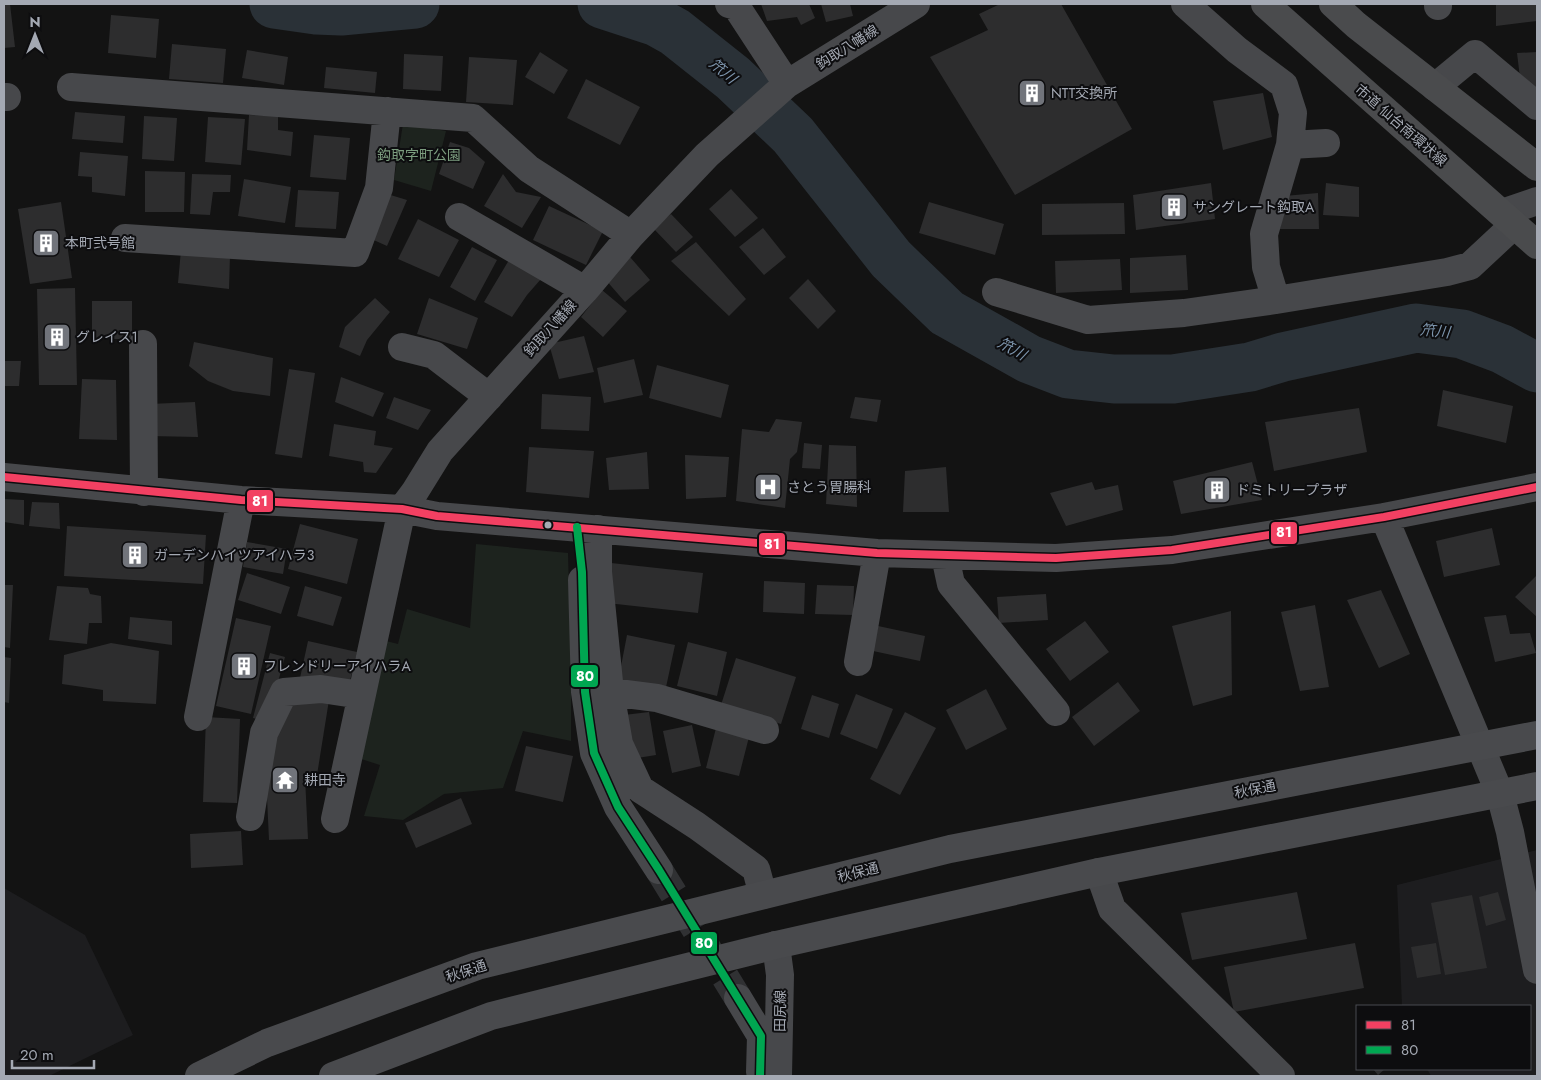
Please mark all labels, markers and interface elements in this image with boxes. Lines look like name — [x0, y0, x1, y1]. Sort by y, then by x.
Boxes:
north arrow — [10, 10, 60, 60]
text: N — [29, 12, 41, 32]
street label: 鈎取八幡線 — [812, 20, 882, 74]
water label: 笊川 — [704, 53, 743, 90]
building icon: NTT交換所 — [1017, 78, 1047, 108]
street label: 市道 仙台南環状線 — [1351, 79, 1451, 171]
place label: NTT交換所 — [1051, 83, 1117, 103]
park label: 鈎取字町公園 — [377, 145, 461, 165]
building icon: サングレート鈎取A — [1159, 192, 1189, 222]
place label: サングレート鈎取A — [1193, 197, 1315, 217]
building icon: 本町弐号館 — [31, 228, 61, 258]
place label: 本町弐号館 — [65, 233, 135, 253]
street label: 鈎取八幡線 — [519, 295, 581, 361]
water label: 笊川 — [1419, 318, 1453, 344]
building icon: グレイス1 — [42, 322, 72, 352]
place label: グレイス1 — [76, 327, 138, 347]
water label: 笊川 — [994, 332, 1032, 367]
hospital icon: さとう胃腸科 — [753, 472, 783, 502]
building icon: ドミトリープラザ — [1202, 475, 1232, 505]
place label: さとう胃腸科 — [787, 477, 871, 497]
place label: ドミトリープラザ — [1236, 480, 1347, 500]
line badge: 81 — [246, 489, 274, 513]
text: 81 — [252, 491, 268, 511]
unlabelled marker — [543, 520, 553, 530]
line badge: 81 — [1270, 521, 1298, 545]
text: 81 — [1276, 522, 1292, 542]
line badge: 81 — [758, 532, 786, 556]
text: 81 — [764, 534, 780, 554]
building icon: ガーデンハイツアイハラ3 — [120, 540, 150, 570]
place label: ガーデンハイツアイハラ3 — [154, 545, 315, 565]
building icon: フレンドリーアイハラA — [229, 651, 259, 681]
place label: フレンドリーアイハラA — [263, 656, 411, 676]
line badge: 80 — [570, 664, 599, 688]
text: 80 — [576, 666, 594, 686]
temple icon: 耕田寺 — [270, 765, 300, 795]
place label: 耕田寺 — [304, 770, 346, 790]
street label: 秋保通 — [1232, 775, 1278, 803]
street label: 秋保通 — [835, 857, 881, 887]
line badge: 80 — [690, 931, 718, 955]
text: 80 — [695, 933, 713, 953]
street label: 秋保通 — [443, 955, 489, 987]
street label: 田尻線 — [770, 990, 790, 1032]
legend — [1356, 1005, 1531, 1070]
text: 81 — [1401, 1014, 1416, 1036]
scale bar — [12, 1038, 95, 1070]
text: 80 — [1401, 1039, 1418, 1061]
text: 20 m — [20, 1044, 54, 1066]

